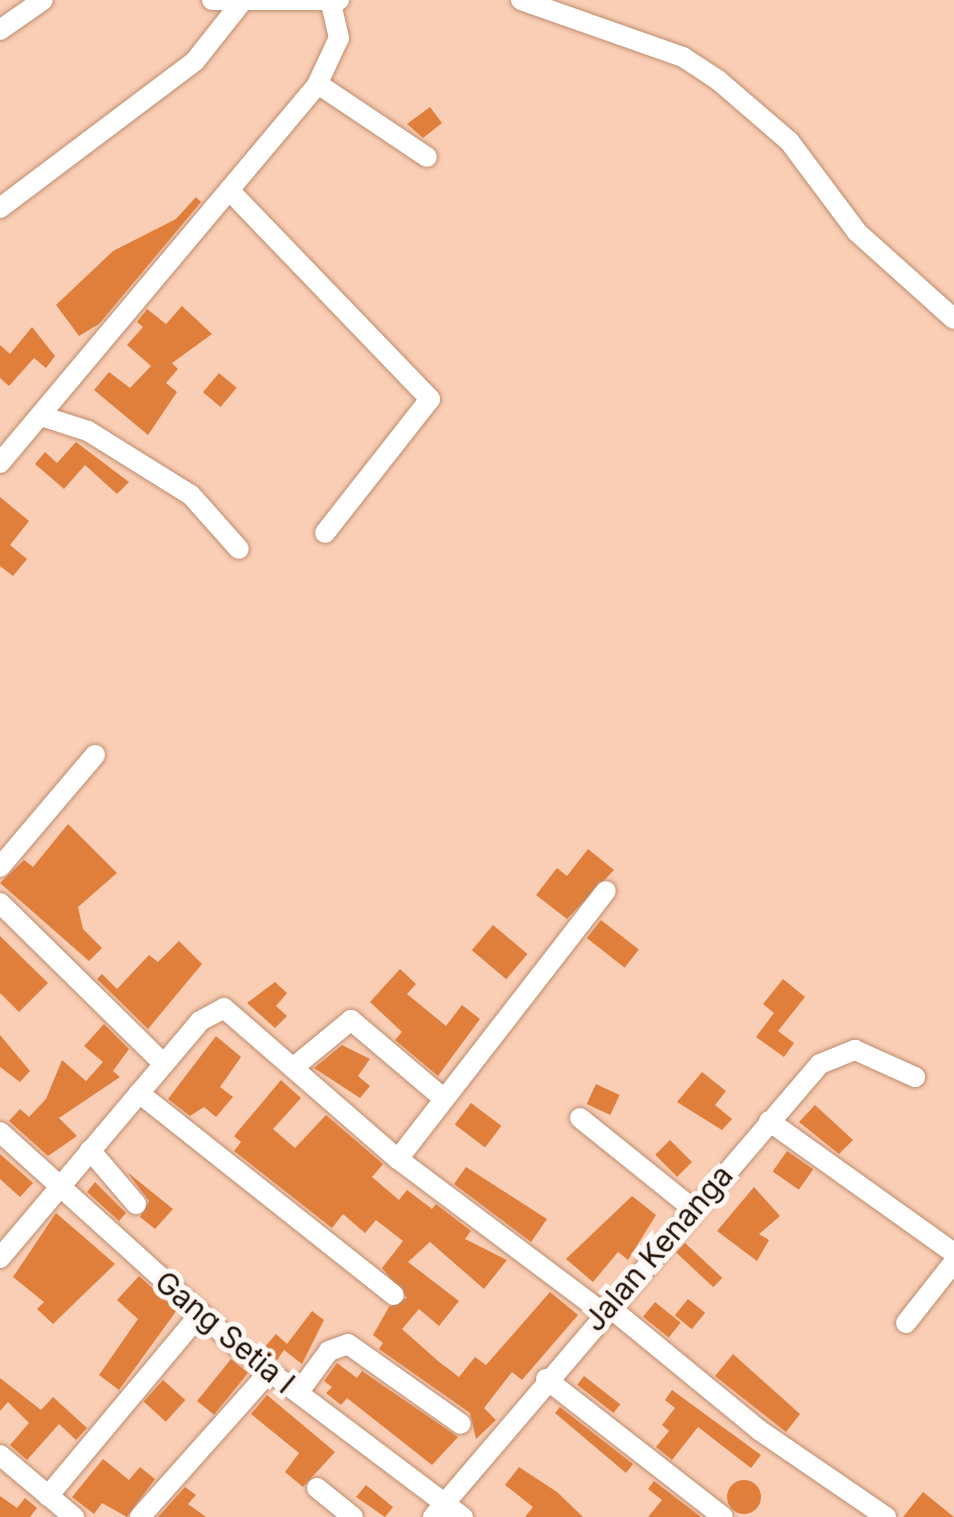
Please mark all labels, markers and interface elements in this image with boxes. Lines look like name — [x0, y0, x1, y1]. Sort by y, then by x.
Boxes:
street label: Jalan Kenanga — [576, 1158, 740, 1338]
street label: Gang Setia I — [148, 1263, 302, 1401]

